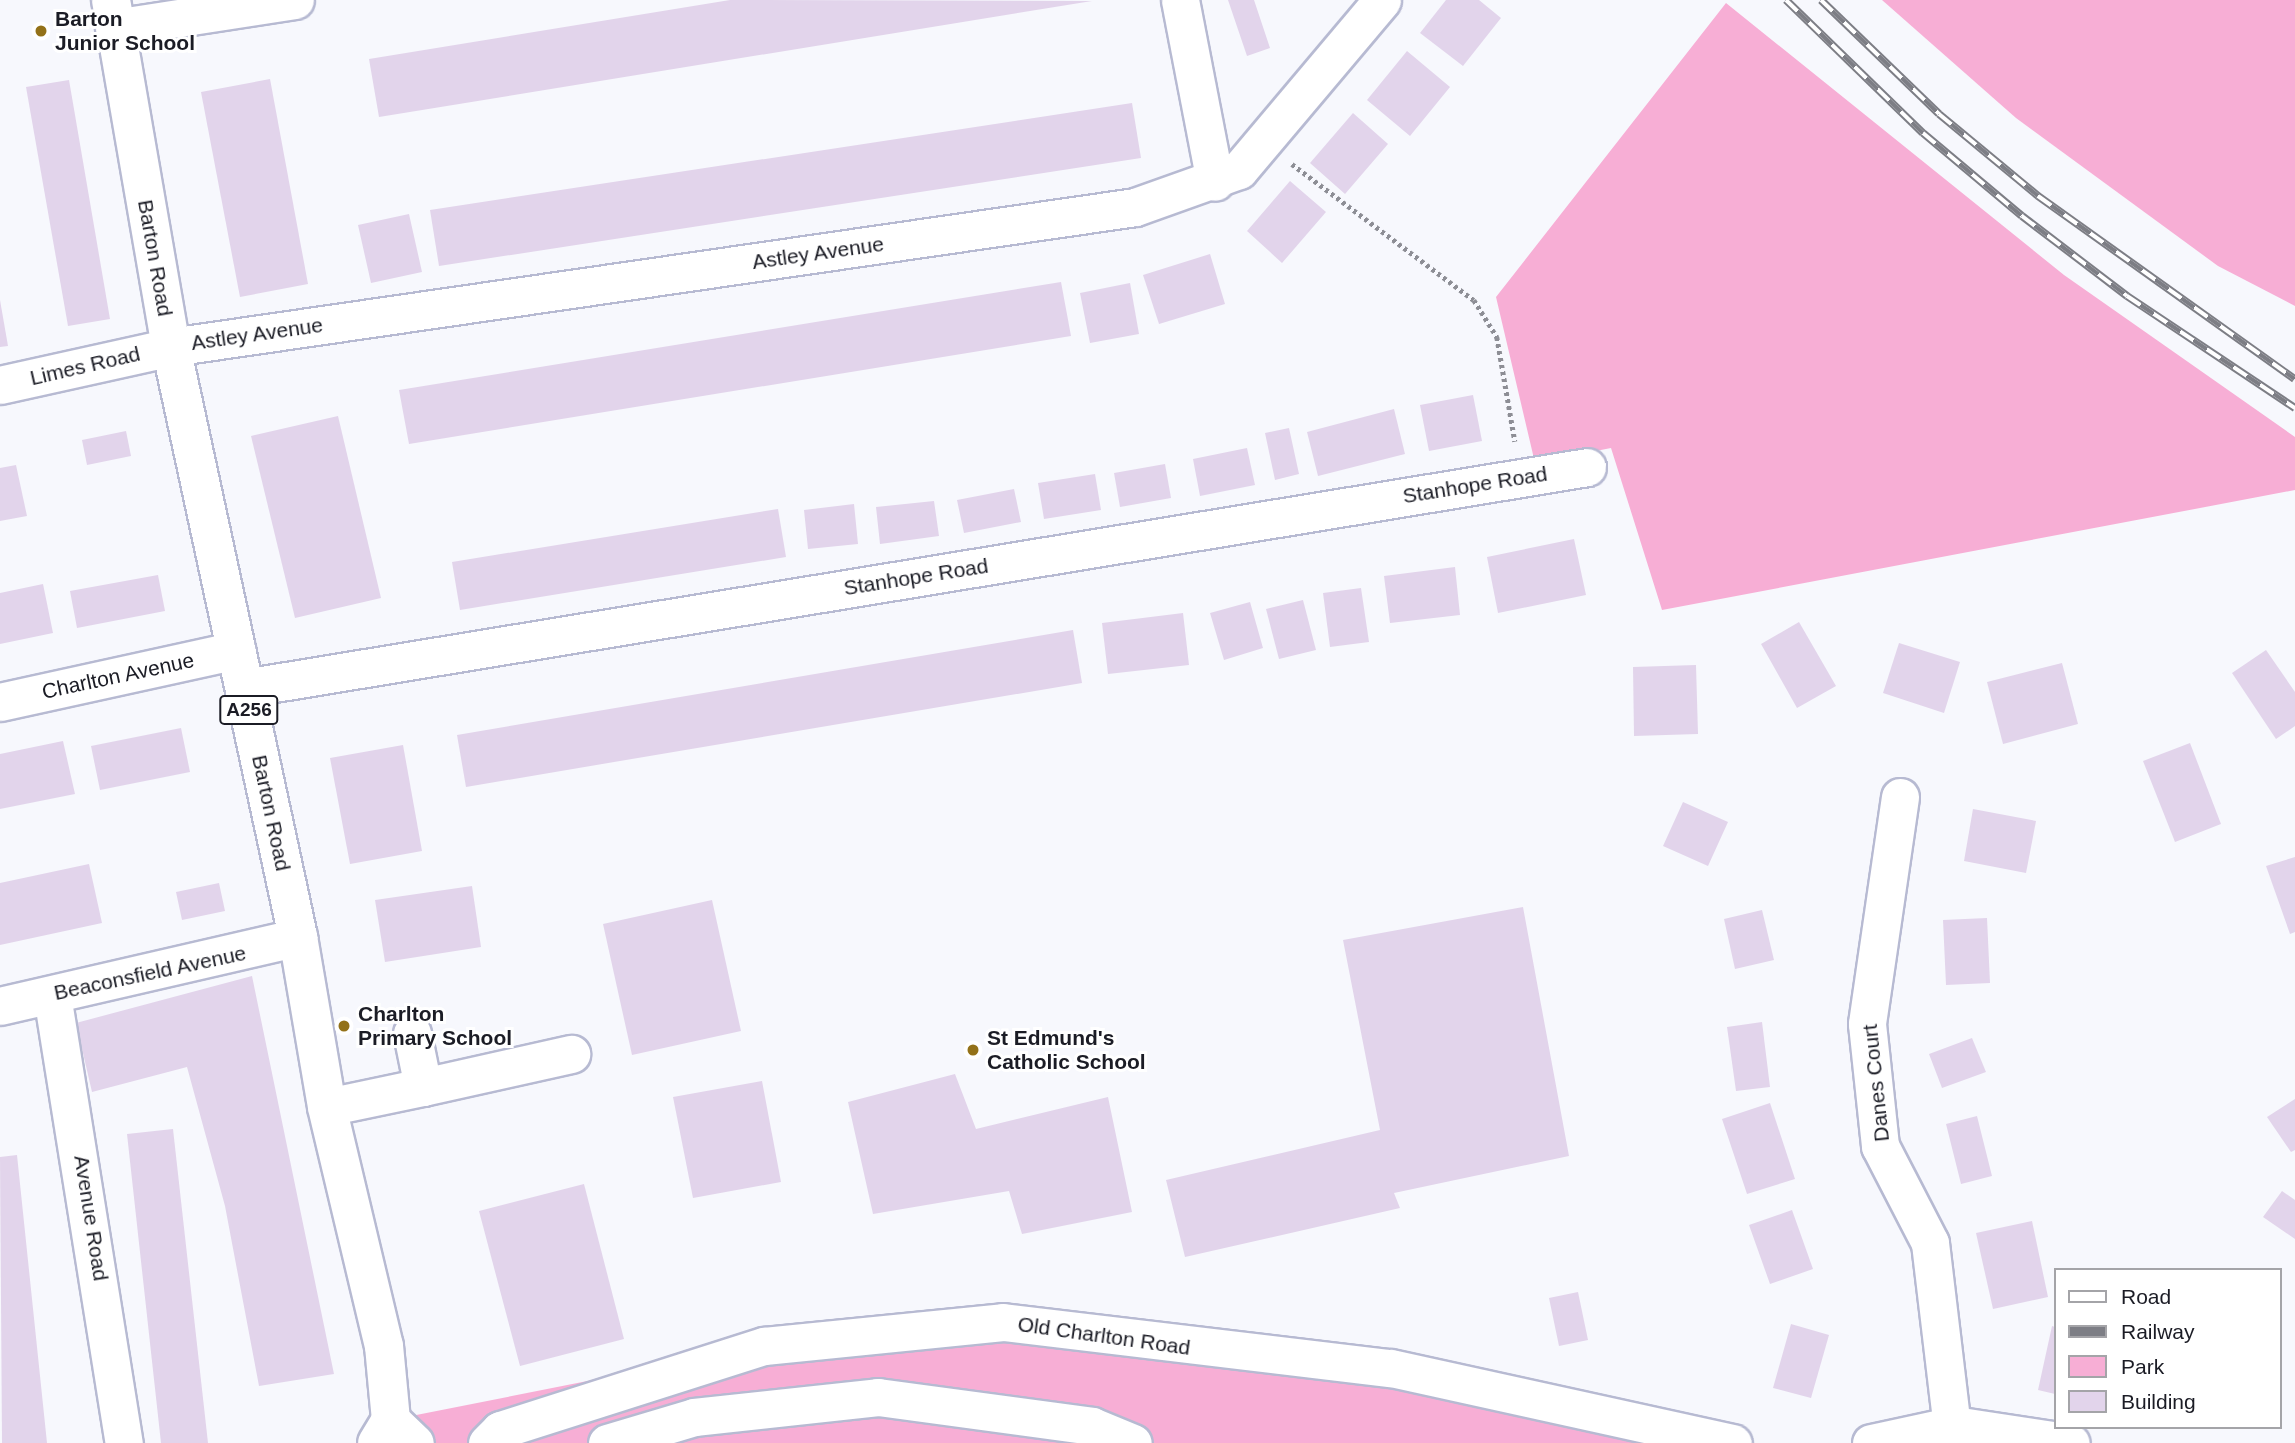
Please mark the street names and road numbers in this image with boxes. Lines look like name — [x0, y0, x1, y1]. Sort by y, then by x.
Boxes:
street label: Barton Road — [132, 198, 178, 318]
street label: Astley Avenue — [750, 231, 886, 275]
street label: Astley Avenue — [189, 312, 325, 356]
street label: Limes Road — [28, 341, 142, 391]
street label: Stanhope Road — [1401, 461, 1549, 509]
street label: Stanhope Road — [842, 553, 990, 601]
street label: Charlton Avenue — [39, 647, 197, 705]
road number: A256 — [219, 694, 279, 726]
street label: Barton Road — [246, 753, 296, 873]
street label: Beaconsfield Avenue — [51, 940, 249, 1006]
street label: Danes Court — [1857, 1023, 1895, 1143]
street label: Avenue Road — [69, 1153, 113, 1283]
street label: Old Charlton Road — [1016, 1311, 1192, 1361]

